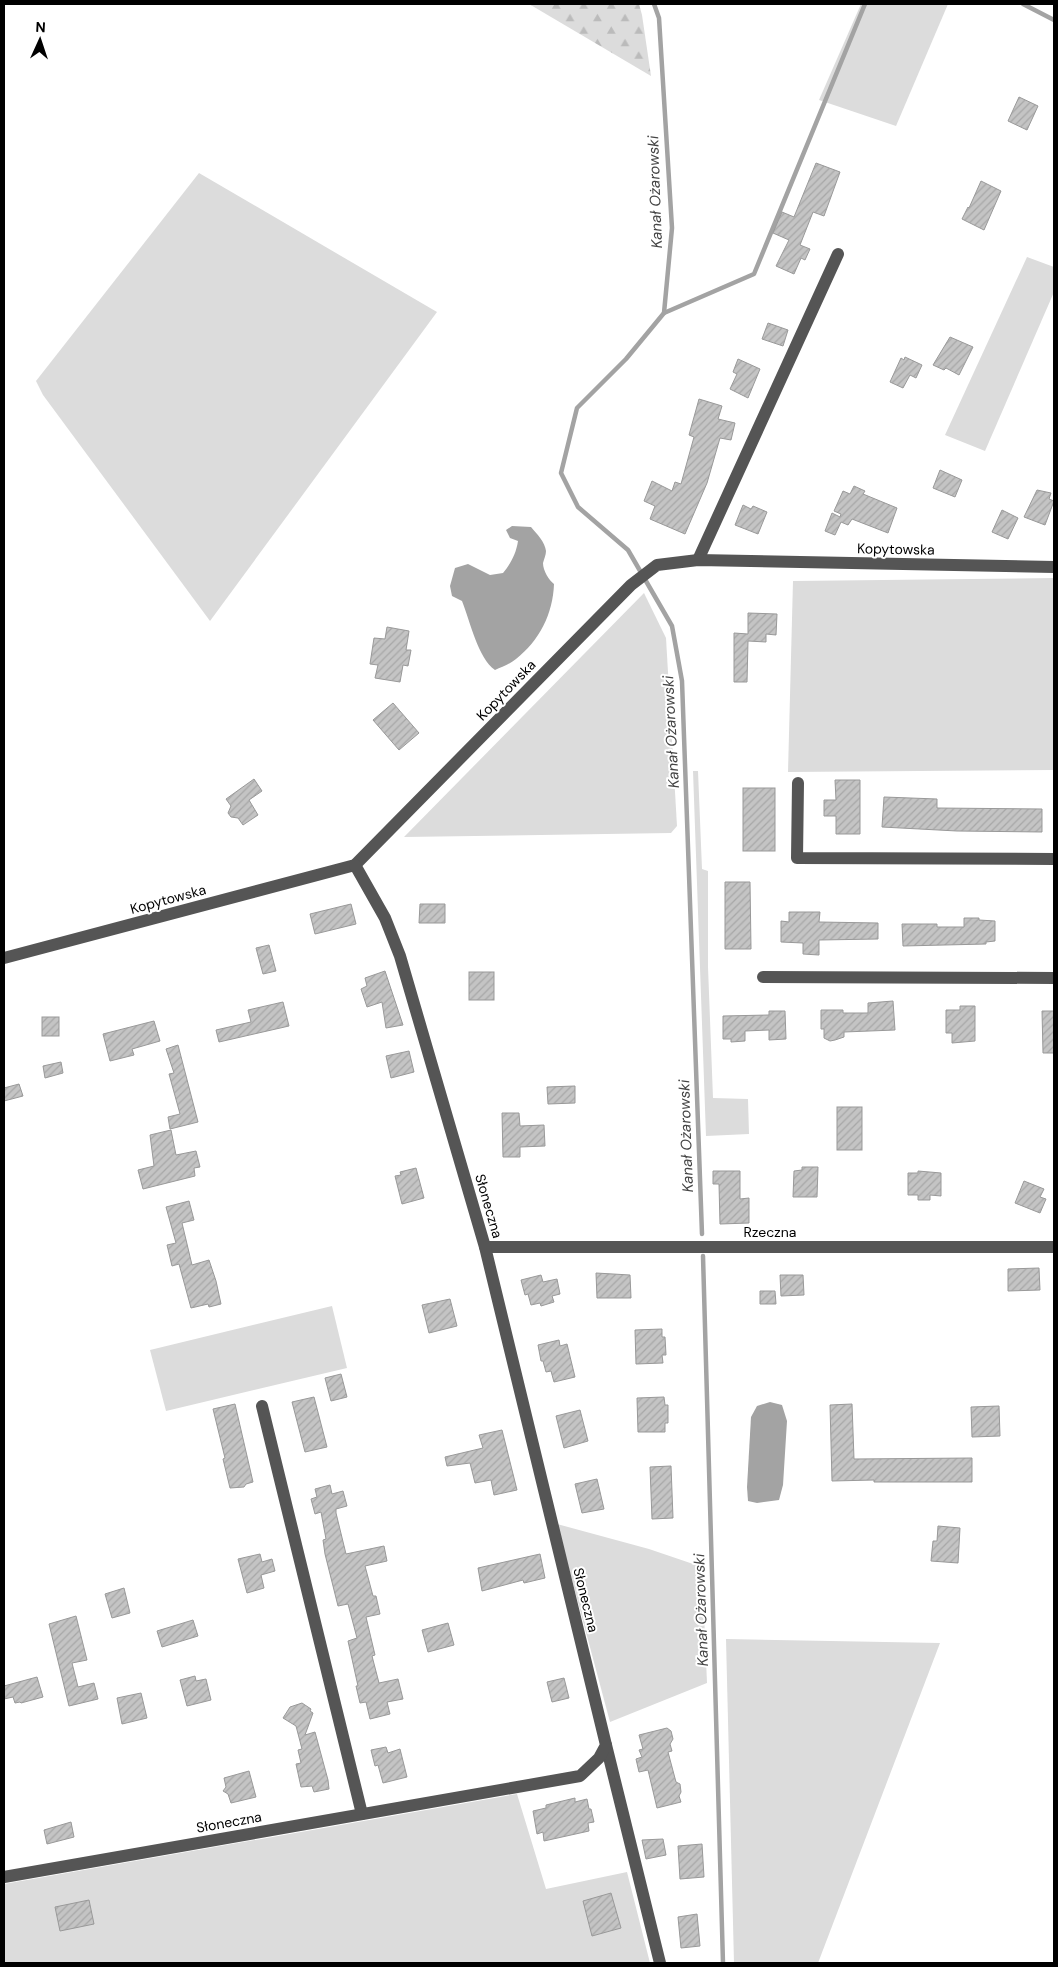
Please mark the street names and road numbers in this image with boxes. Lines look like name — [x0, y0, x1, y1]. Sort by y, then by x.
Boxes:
street label: Kopytowska — [857, 539, 935, 559]
street label: Kopytowska — [473, 656, 539, 724]
street label: Kopytowska — [128, 880, 208, 918]
street label: Słoneczna — [471, 1172, 507, 1240]
street label: Rzeczna — [744, 1223, 796, 1241]
street label: Słoneczna — [569, 1566, 603, 1634]
street label: Słoneczna — [195, 1807, 263, 1837]

